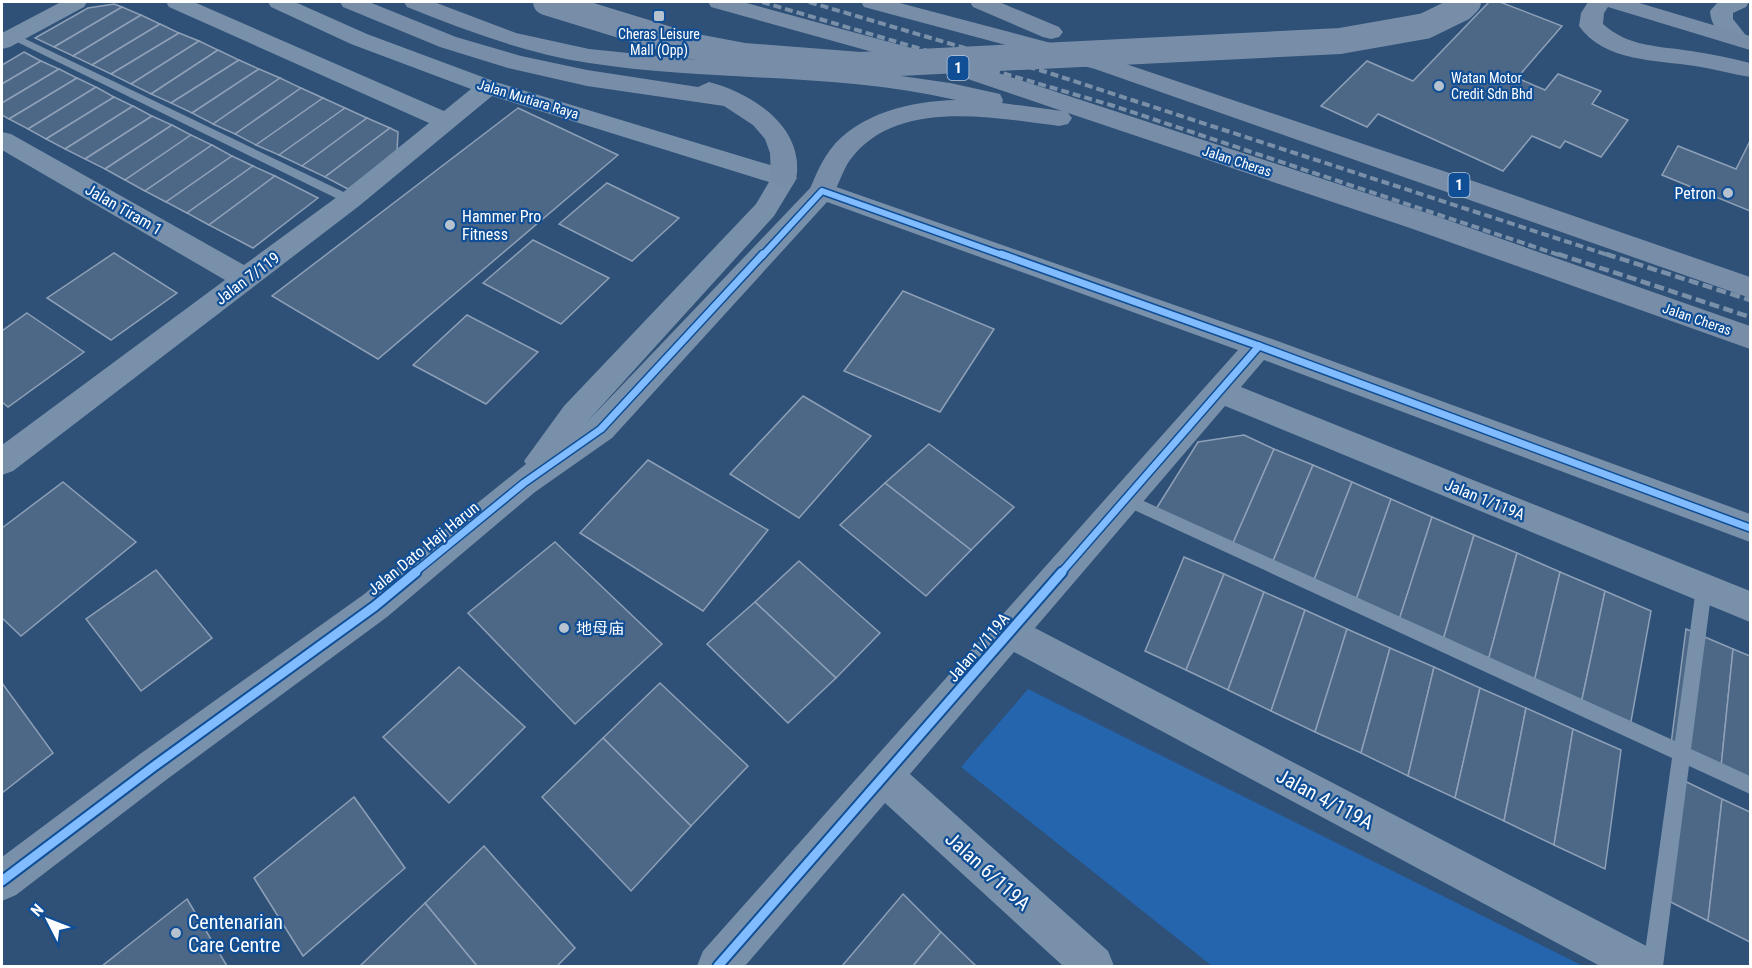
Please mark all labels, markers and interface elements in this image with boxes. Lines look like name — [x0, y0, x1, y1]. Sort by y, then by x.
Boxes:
marker: Cheras Leisure Mall (Opp) — [652, 9, 666, 23]
place label: Cheras Leisure Mall (Opp) — [618, 26, 700, 59]
road number: 1 — [948, 56, 968, 80]
place label: Watan Motor Credit Sdn Bhd — [1451, 70, 1533, 102]
street label: Jalan Mutiara Raya — [475, 76, 581, 122]
marker: Watan Motor Credit Sdn Bhd — [1432, 79, 1446, 93]
street label: Jalan Cheras — [1200, 142, 1274, 180]
road number: 1 — [1448, 173, 1470, 197]
street label: Jalan Tiram 1 — [82, 180, 166, 239]
place label: Petron — [1675, 184, 1716, 203]
marker: Petron — [1721, 186, 1735, 200]
place label: Hammer Pro Fitness — [462, 207, 541, 244]
marker: Hammer Pro Fitness — [443, 218, 457, 232]
street label: Jalan 7/119 — [211, 248, 283, 309]
street label: Jalan Cheras — [1660, 300, 1734, 338]
street label: Jalan 1/119A — [1442, 475, 1528, 524]
street label: Jalan Dato Haji Harun — [364, 498, 483, 599]
street label: Jalan 1/119A — [943, 609, 1013, 686]
place label: 地母庙 — [576, 619, 624, 638]
marker: 地母庙 — [557, 621, 571, 635]
street label: Jalan 4/119A — [1273, 763, 1378, 835]
street label: Jalan 6/119A — [941, 827, 1036, 916]
north arrow — [18, 890, 78, 950]
text: N — [27, 900, 48, 920]
place label: Centenarian Care Centre — [188, 910, 283, 957]
marker: Centenarian Care Centre — [169, 926, 183, 940]

